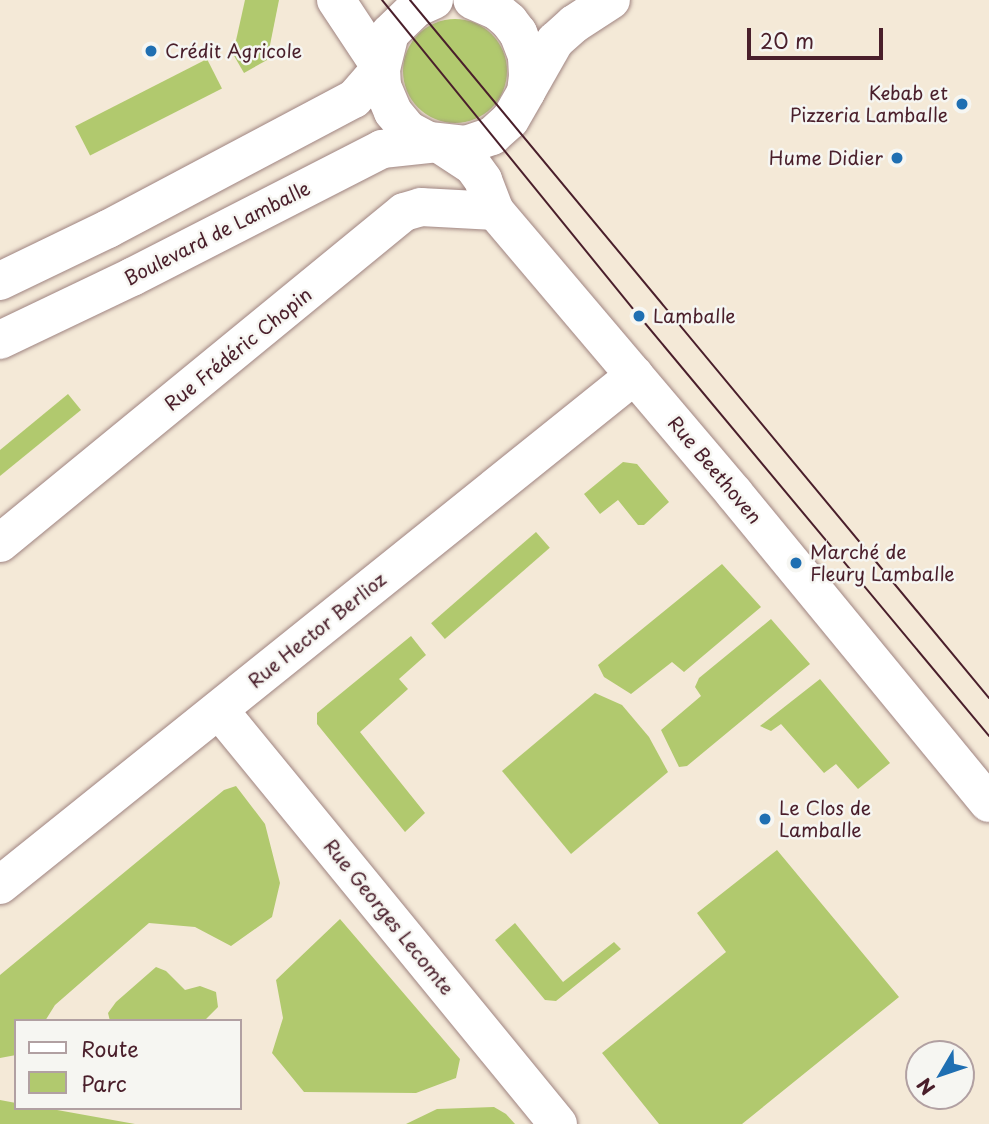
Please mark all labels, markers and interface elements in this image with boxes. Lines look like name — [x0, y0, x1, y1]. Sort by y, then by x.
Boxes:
scale bar — [751, 14, 888, 58]
text: 20 m — [760, 24, 814, 56]
place label: Crédit Agricole — [165, 40, 303, 62]
marker: Crédit Agricole — [143, 43, 159, 59]
place label: Kebab et Pizzeria Lamballe — [789, 82, 948, 126]
marker: Kebab et Pizzeria Lamballe — [954, 96, 970, 112]
place label: Hume Didier — [768, 147, 883, 169]
marker: Hume Didier — [889, 150, 905, 166]
street label: Boulevard de Lamballe — [120, 176, 314, 290]
street label: Rue Frédéric Chopin — [159, 282, 317, 416]
place label: Lamballe — [653, 305, 736, 327]
marker: Lamballe — [631, 308, 647, 324]
street label: Rue Beethoven — [663, 411, 767, 529]
place label: Marché de Fleury Lamballe — [810, 541, 955, 585]
marker: Marché de Fleury Lamballe — [788, 555, 804, 571]
street label: Rue Hector Berlioz — [242, 567, 392, 693]
place label: Le Clos de Lamballe — [779, 797, 872, 841]
marker: Le Clos de Lamballe — [757, 811, 773, 827]
street label: Rue Georges Lecomte — [318, 834, 460, 1000]
legend — [14, 1019, 242, 1110]
text: Route — [81, 1032, 139, 1064]
north arrow — [905, 1040, 975, 1110]
text: Parc — [81, 1067, 127, 1099]
text: N — [910, 1072, 941, 1102]

